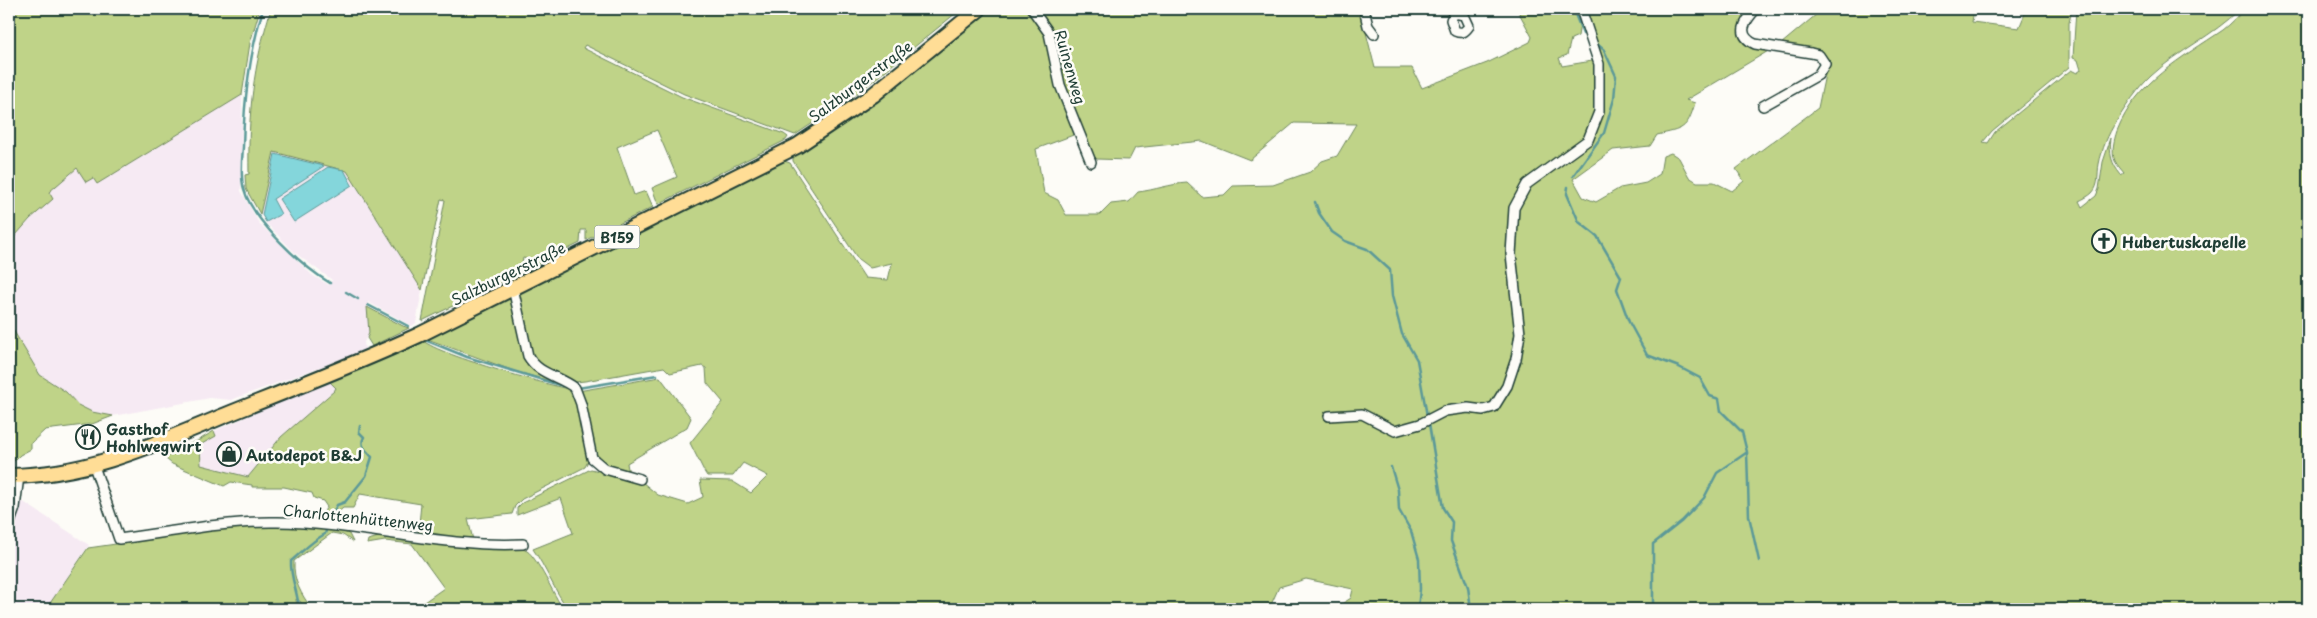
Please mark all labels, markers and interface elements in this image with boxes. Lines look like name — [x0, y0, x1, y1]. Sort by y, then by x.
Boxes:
street label: Ruinenweg — [1049, 27, 1093, 107]
street label: Salzburgerstraße — [803, 34, 917, 128]
road number: B159 — [594, 226, 640, 248]
church icon: Hubertuskapelle — [2091, 228, 2117, 254]
place label: Hubertuskapelle — [2122, 230, 2246, 253]
street label: Salzburgerstraße — [447, 235, 569, 311]
place label: Gasthof Hohlwegwirt — [106, 417, 202, 457]
restaurant icon: Gasthof Hohlwegwirt — [75, 424, 101, 450]
shop icon: Autodepot B&J — [216, 441, 242, 467]
place label: Autodepot B&J — [246, 443, 362, 466]
street label: Charlottenhüttenweg — [282, 498, 434, 536]

